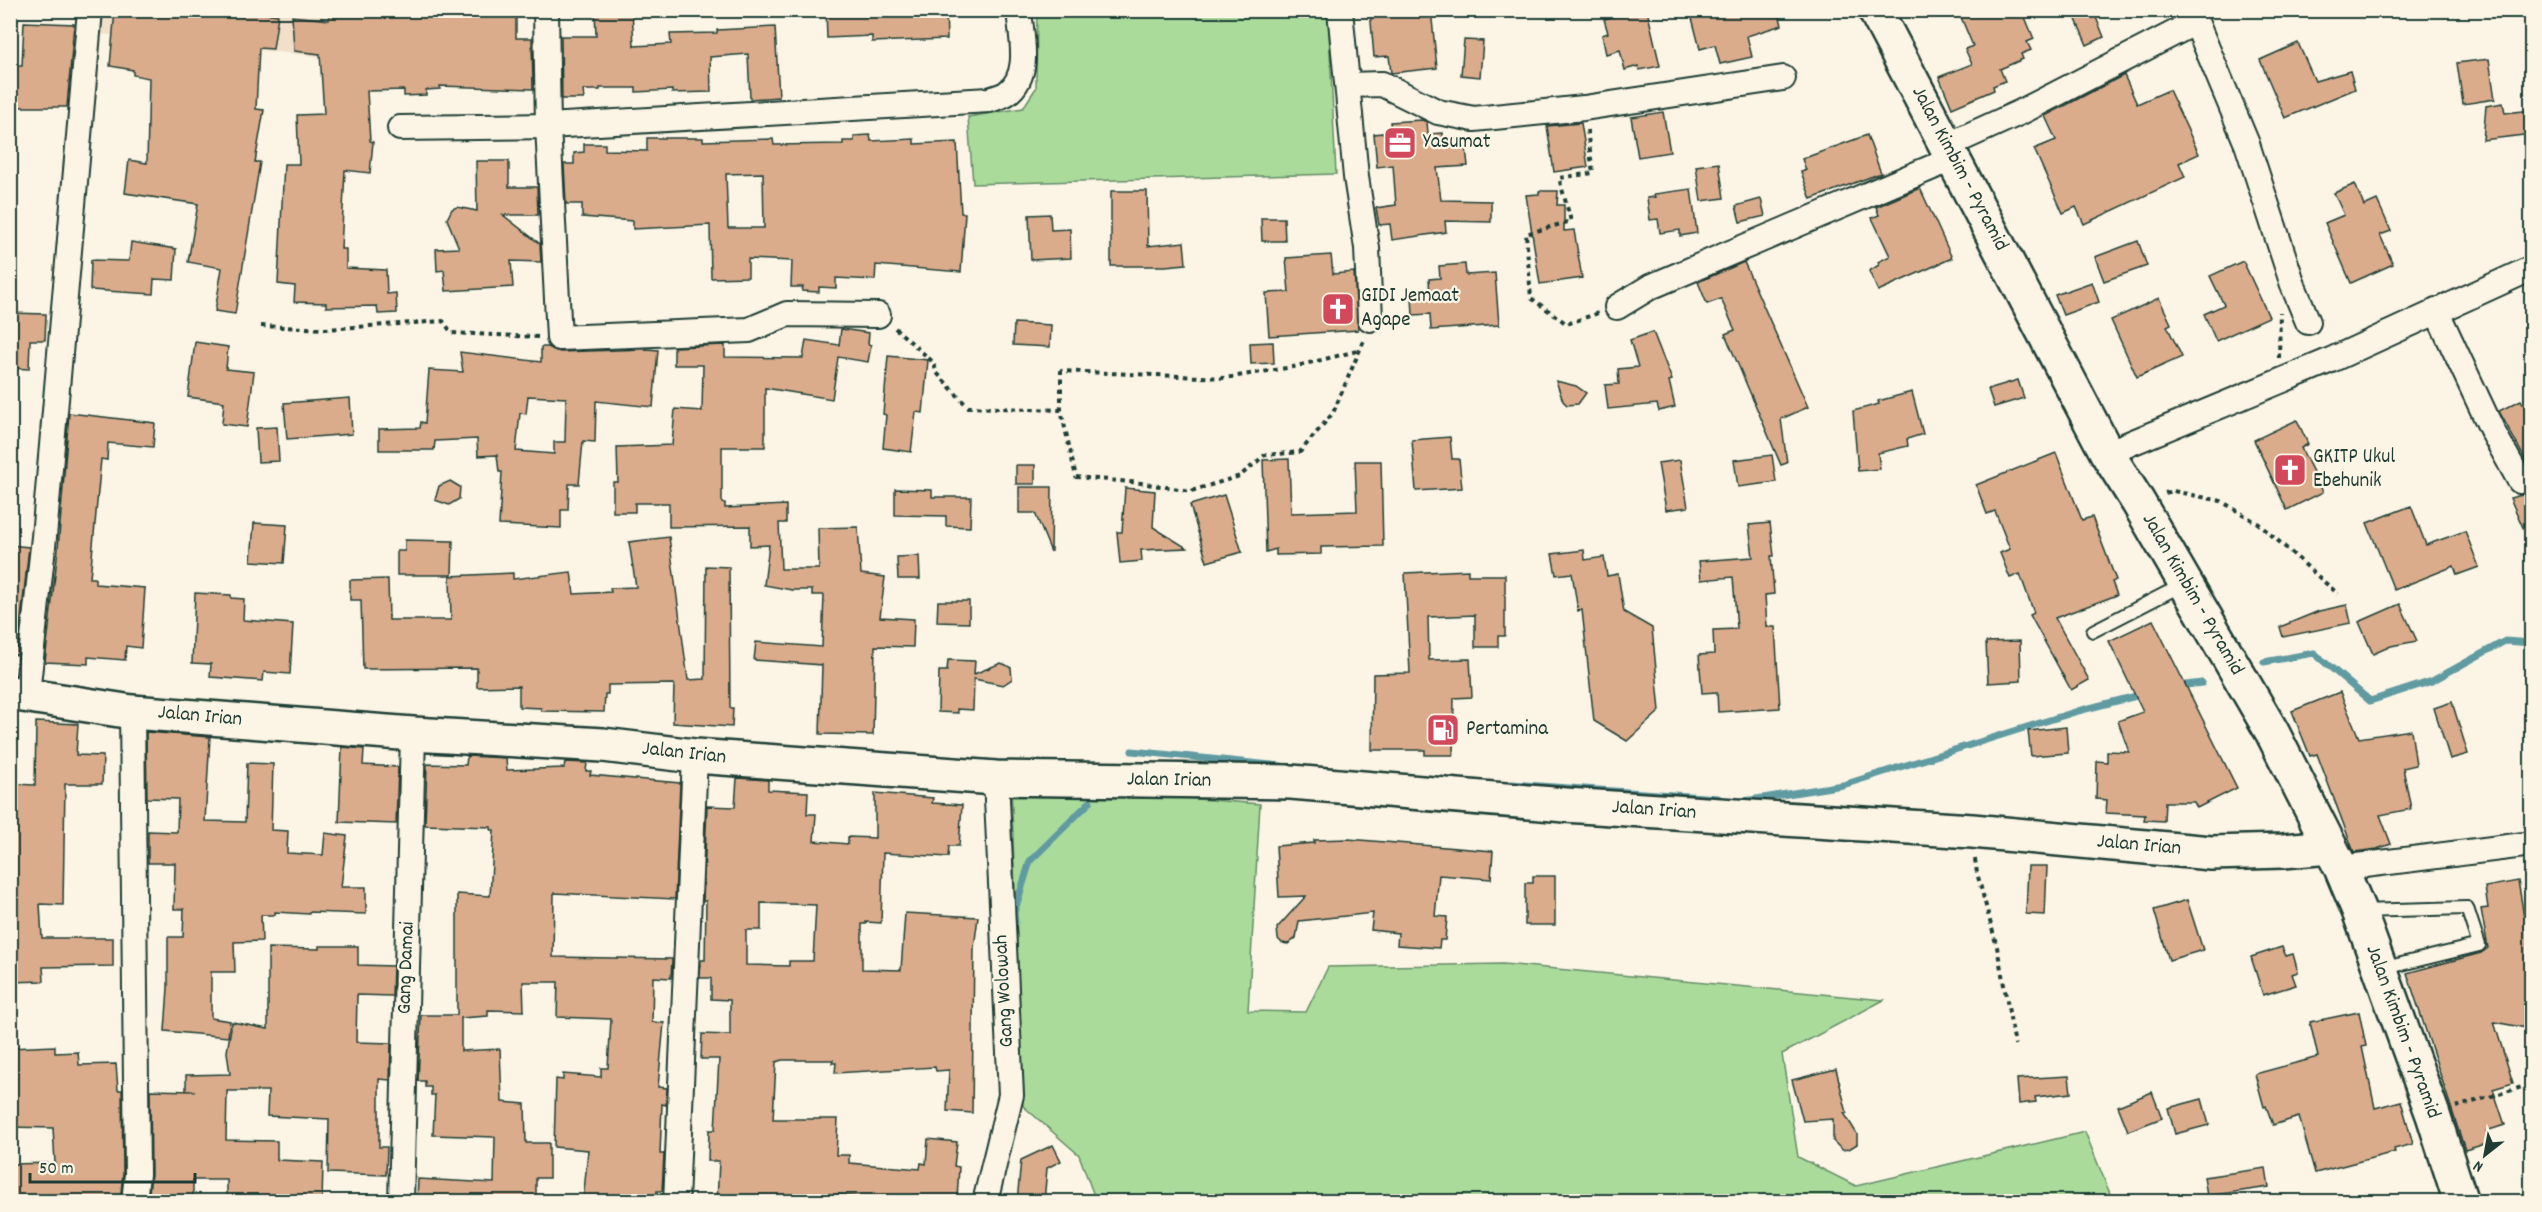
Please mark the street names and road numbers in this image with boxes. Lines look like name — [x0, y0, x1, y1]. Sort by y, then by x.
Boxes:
street label: Jalan Kimbim - Pyramid — [1903, 81, 2015, 257]
street label: Jalan Kimbim - Pyramid — [2133, 508, 2251, 682]
street label: Jalan Irian — [157, 698, 243, 736]
street label: Jalan Irian — [640, 735, 728, 773]
street label: Jalan Irian — [1126, 765, 1212, 797]
street label: Jalan Irian — [1611, 793, 1697, 829]
street label: Jalan Irian — [2096, 827, 2182, 865]
street label: Gang Damai — [390, 921, 424, 1015]
street label: Gang Wolowah — [987, 934, 1023, 1048]
street label: Jalan Kimbim - Pyramid — [2357, 941, 2447, 1123]

